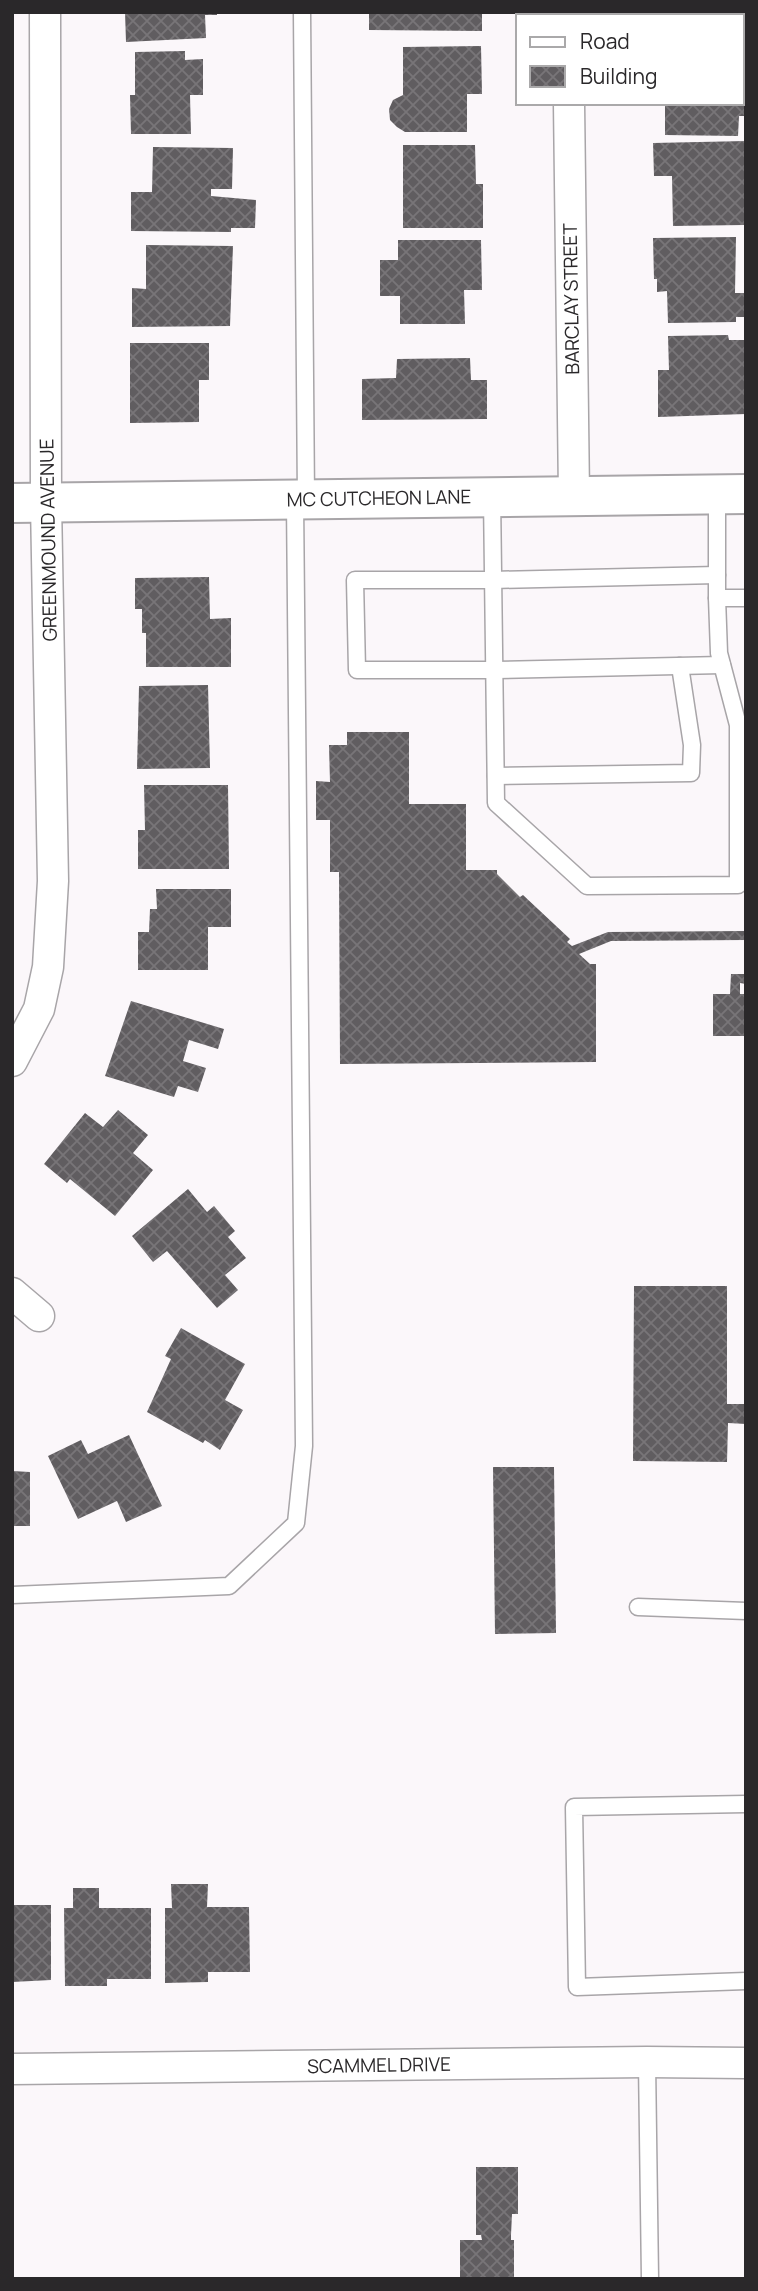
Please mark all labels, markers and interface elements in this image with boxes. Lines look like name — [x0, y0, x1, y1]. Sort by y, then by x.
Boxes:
legend — [516, 14, 744, 105]
text: Road — [580, 27, 630, 55]
text: Building — [580, 62, 657, 90]
street label: BARCLAY STREET — [557, 222, 585, 375]
street label: GREENMOUND AVENUE — [33, 438, 63, 642]
street label: MC CUTCHEON LANE — [286, 483, 472, 513]
street label: SCAMMEL DRIVE — [307, 2051, 451, 2079]

